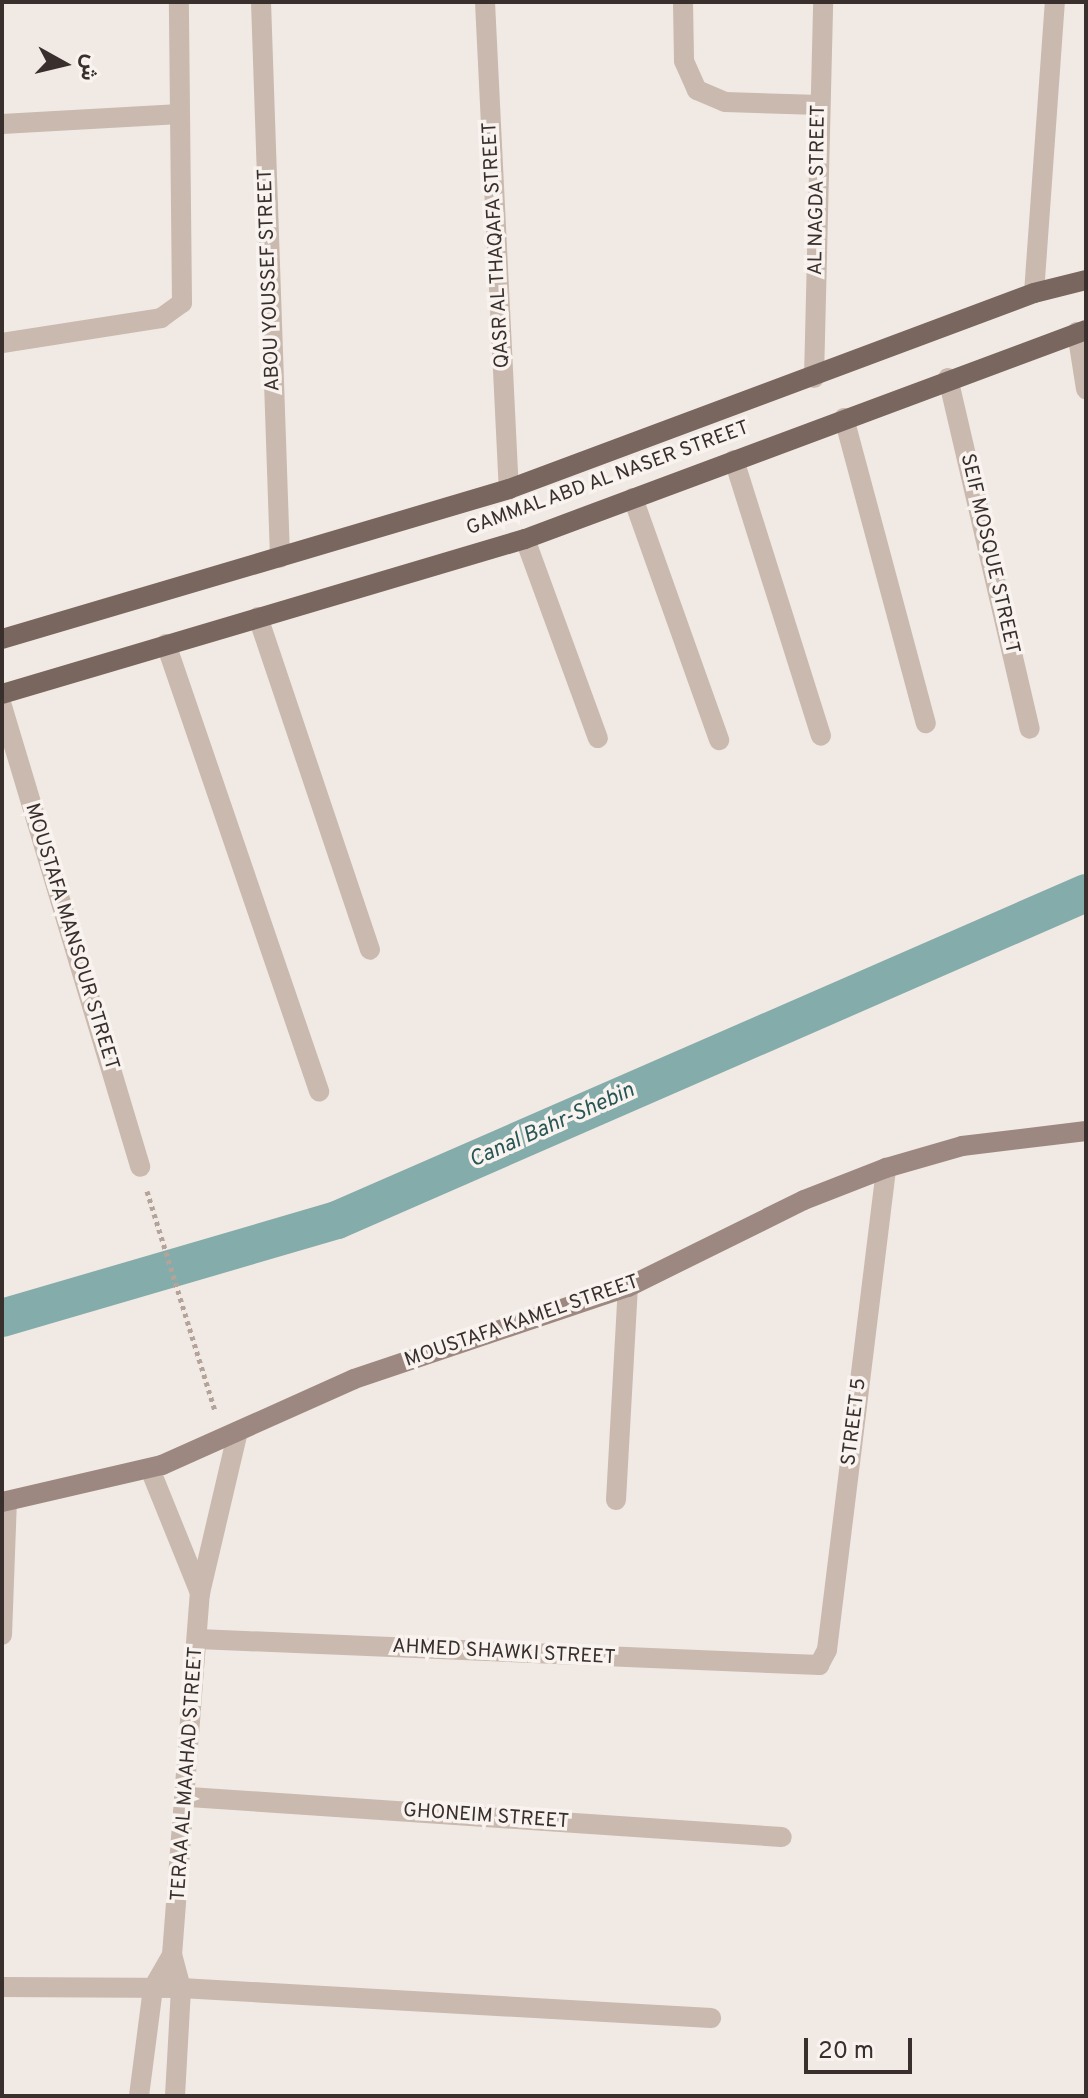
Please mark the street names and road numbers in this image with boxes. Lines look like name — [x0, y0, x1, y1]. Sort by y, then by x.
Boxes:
street label: AL NAGDA STREET — [804, 104, 832, 276]
street label: QASR AL THAQAFA STREET — [478, 120, 516, 370]
street label: ABOU YOUSSEF STREET — [254, 168, 286, 392]
street label: GAMMAL ABD AL NASER STREET — [462, 416, 754, 542]
street label: SEIF MOSQUE STREET — [954, 451, 1024, 657]
street label: MOUSTAFA MANSOUR STREET — [19, 800, 123, 1074]
street label: MOUSTAFA KAMEL STREET — [401, 1270, 643, 1374]
street label: STREET 5 — [838, 1376, 872, 1468]
street label: AHMED SHAWKI STREET — [392, 1635, 616, 1671]
street label: TERAA AL MAAHAD STREET — [167, 1645, 209, 1903]
street label: GHONEIM STREET — [402, 1799, 570, 1835]

